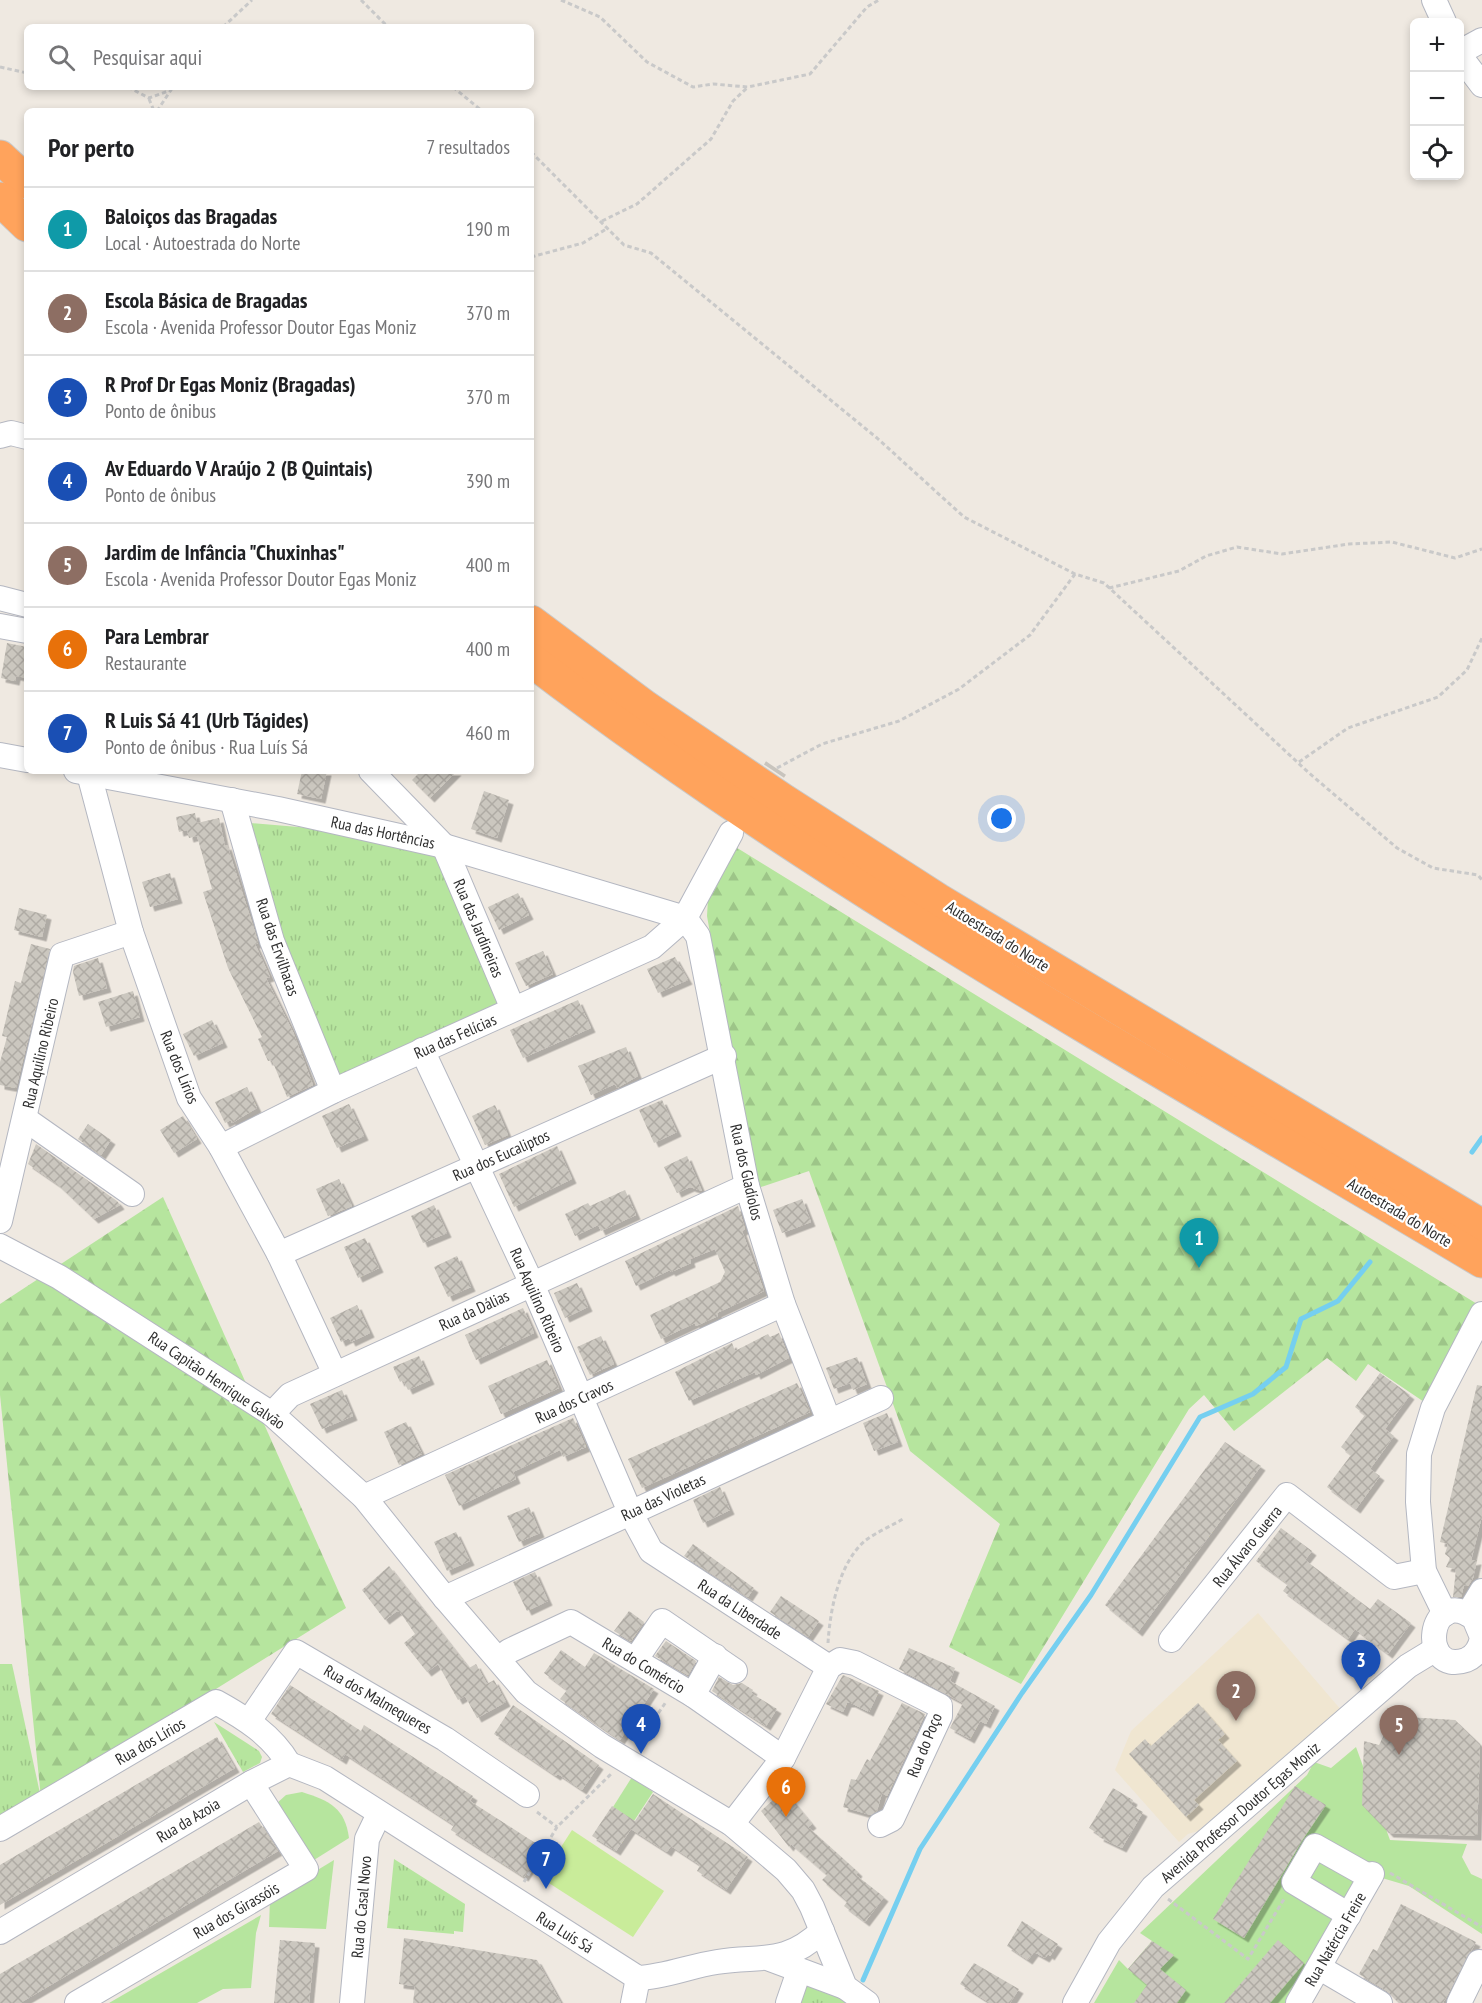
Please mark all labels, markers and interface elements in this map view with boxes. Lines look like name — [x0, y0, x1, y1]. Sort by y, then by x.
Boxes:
map controls — [1410, 18, 1464, 180]
button: + — [1410, 18, 1464, 72]
search box — [24, 24, 534, 90]
icon: search — [45, 41, 78, 74]
text: Pesquisar aqui — [93, 43, 202, 71]
button: − — [1410, 72, 1464, 126]
button: locate — [1410, 126, 1464, 180]
text: Por perto — [48, 131, 134, 164]
text: 7 resultados — [426, 134, 510, 160]
text: Baloiços das Bragadas — [105, 202, 277, 230]
text: 1 — [63, 216, 72, 242]
text: 190 m — [466, 216, 510, 242]
text: Local · Autoestrada do Norte — [105, 230, 301, 256]
text: Escola Básica de Bragadas — [105, 286, 308, 314]
text: 2 — [63, 300, 72, 326]
text: 370 m — [466, 300, 510, 326]
text: Escola · Avenida Professor Doutor Egas Moniz — [105, 314, 416, 340]
text: R Prof Dr Egas Moniz (Bragadas) — [105, 370, 356, 398]
text: 3 — [63, 384, 72, 410]
text: 370 m — [466, 384, 510, 410]
text: Ponto de ônibus — [105, 398, 216, 424]
text: Av Eduardo V Araújo 2 (B Quintais) — [105, 454, 373, 482]
text: 4 — [63, 468, 72, 494]
text: 390 m — [466, 468, 510, 494]
text: Ponto de ônibus — [105, 482, 216, 508]
text: Jardim de Infância "Chuxinhas" — [105, 538, 345, 566]
text: 5 — [63, 552, 72, 578]
text: 400 m — [466, 552, 510, 578]
text: Escola · Avenida Professor Doutor Egas Moniz — [105, 566, 416, 592]
text: Para Lembrar — [105, 622, 209, 650]
text: 6 — [63, 636, 72, 662]
text: 400 m — [466, 636, 510, 662]
text: Restaurante — [105, 650, 187, 676]
text: R Luis Sá 41 (Urb Tágides) — [105, 706, 309, 734]
text: 7 — [63, 720, 72, 746]
text: 460 m — [466, 720, 510, 746]
text: Ponto de ônibus · Rua Luís Sá — [105, 734, 308, 760]
your location — [987, 804, 1016, 833]
street label: Rua das Hortências — [329, 811, 437, 853]
street label: Rua das Jardineiras — [449, 876, 509, 980]
street label: Rua das Ervilhacas — [252, 895, 304, 999]
street label: Autoestrada do Norte — [943, 896, 1053, 976]
street label: Rua Aquilino Ribeiro — [18, 996, 62, 1110]
street label: Rua das Felícias — [411, 1009, 499, 1063]
street label: Rua dos Lírios — [156, 1027, 204, 1107]
street label: Rua dos Gladíolos — [726, 1122, 768, 1222]
street label: Rua dos Eucaliptos — [450, 1125, 552, 1185]
street label: Autoestrada do Norte — [1344, 1173, 1456, 1251]
pin: 1 — [1180, 1218, 1218, 1268]
street label: Rua Aquilino Ribeiro — [506, 1244, 570, 1356]
street label: Rua da Dálias — [436, 1285, 512, 1335]
street label: Rua Capitão Henrique Galvão — [145, 1327, 289, 1433]
street label: Rua dos Cravos — [532, 1374, 616, 1428]
street label: Rua das Violetas — [618, 1469, 708, 1525]
street label: Rua Álvaro Guerra — [1208, 1501, 1286, 1591]
street label: Rua da Liberdade — [694, 1574, 786, 1644]
street label: Rua do Comércio — [599, 1632, 689, 1698]
pin: 3 — [1342, 1640, 1380, 1690]
street label: Rua dos Malmequeres — [321, 1660, 435, 1738]
pin: 2 — [1216, 1672, 1256, 1721]
pin: 4 — [622, 1704, 660, 1754]
pin: 5 — [1380, 1706, 1418, 1755]
street label: Rua do Poço — [902, 1710, 946, 1780]
street label: Rua dos Lírios — [112, 1713, 188, 1769]
street label: Avenida Professor Doutor Egas Moniz — [1156, 1737, 1324, 1887]
pin: 6 — [766, 1768, 806, 1817]
street label: Rua da Azoia — [153, 1793, 223, 1847]
pin: 7 — [526, 1840, 566, 1889]
street label: Rua do Casal Novo — [347, 1855, 375, 1959]
street label: Rua dos Girassóis — [190, 1877, 282, 1943]
street label: Rua Natércia Freire — [1300, 1888, 1370, 1990]
street label: Rua Luís Sá — [533, 1907, 597, 1957]

